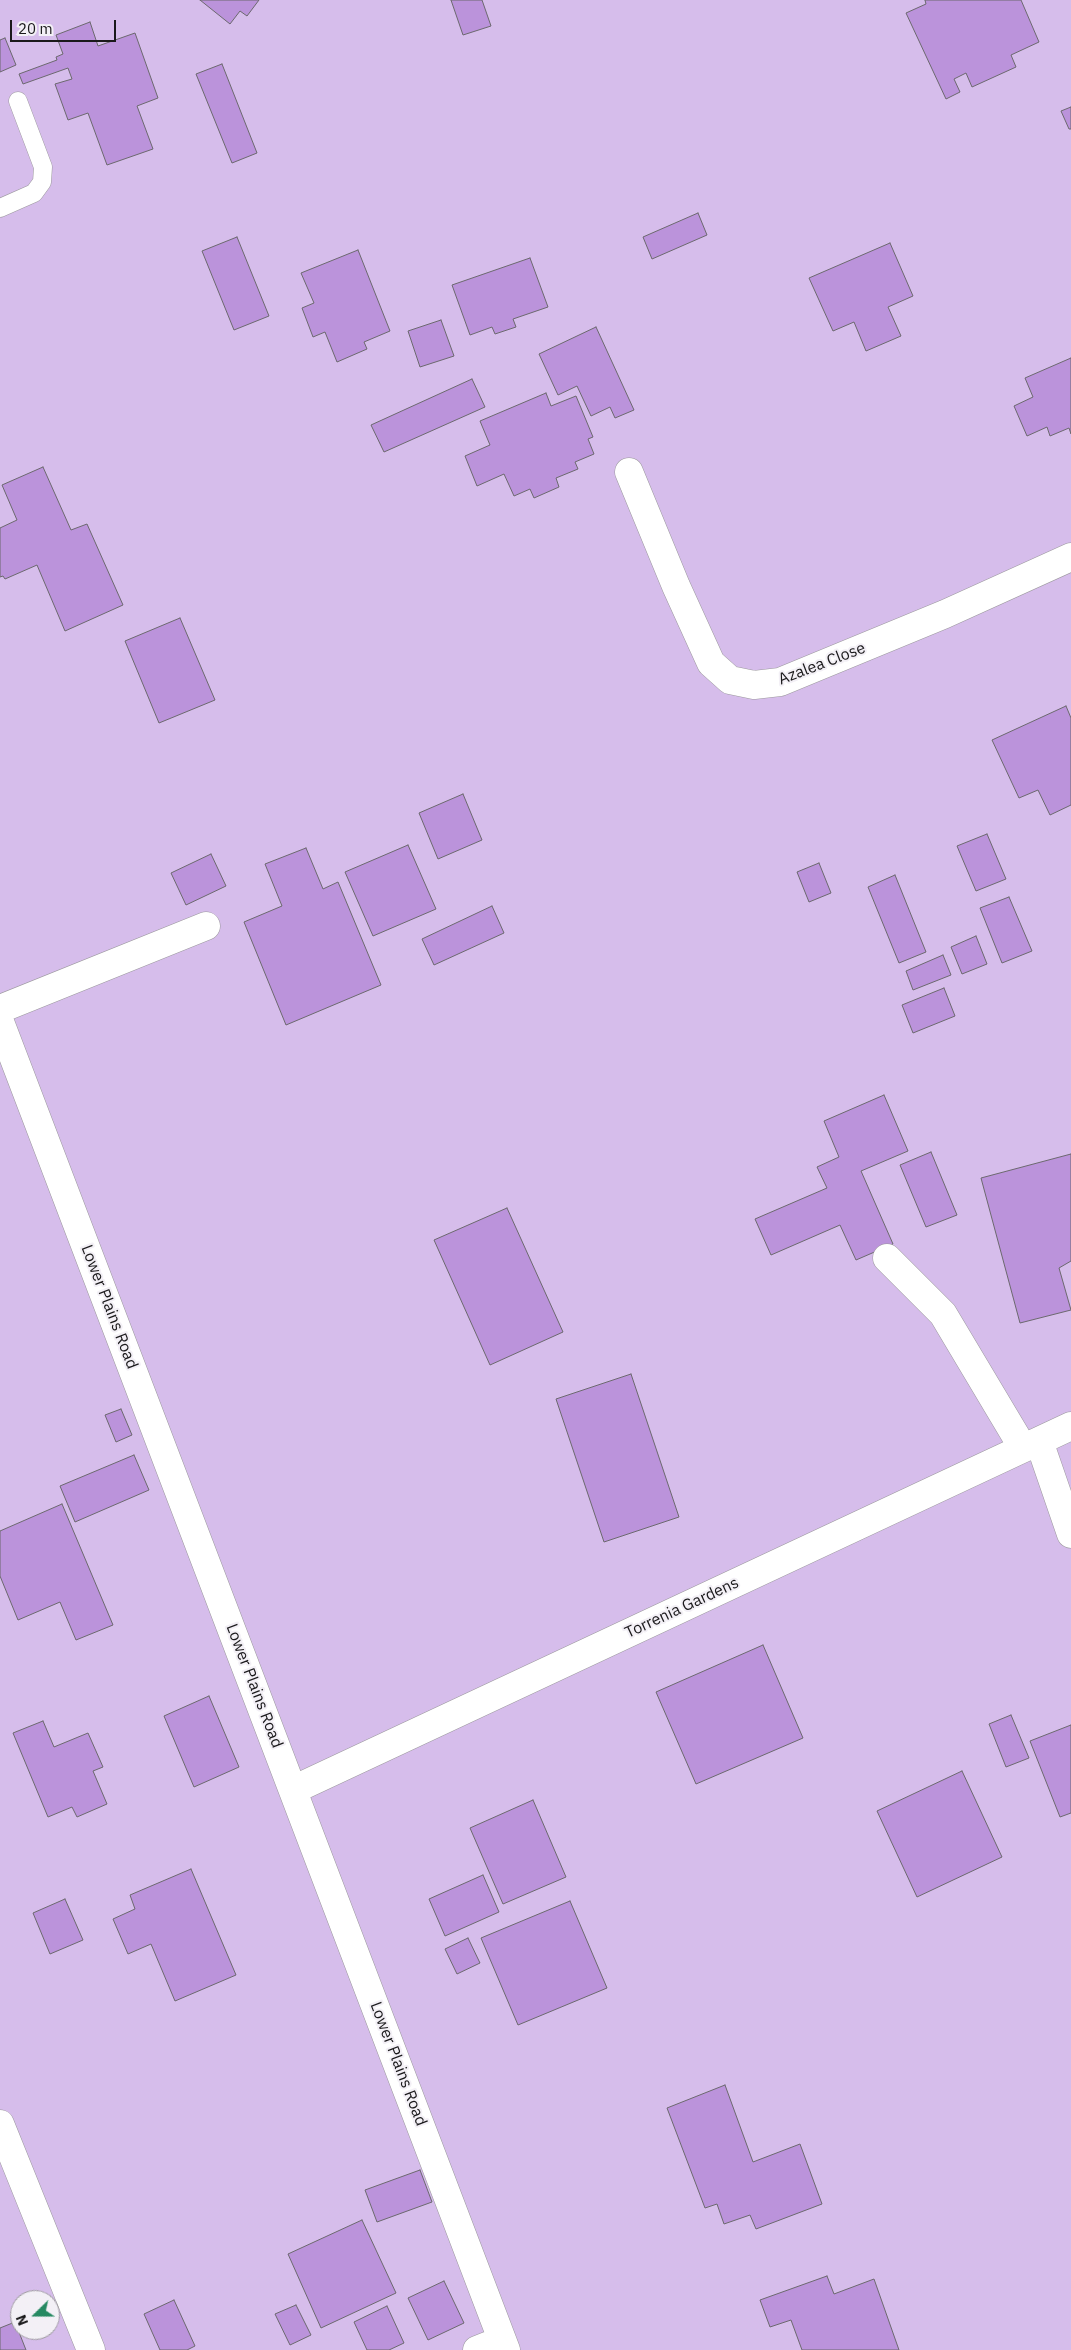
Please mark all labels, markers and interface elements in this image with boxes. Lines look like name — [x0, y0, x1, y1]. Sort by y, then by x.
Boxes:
scale bar — [12, 10, 119, 42]
text: 20 m — [18, 19, 53, 38]
street label: Azalea Close — [776, 639, 868, 689]
street label: Lower Plains Road — [76, 1242, 142, 1372]
street label: Torrenia Gardens — [622, 1573, 742, 1643]
street label: Lower Plains Road — [221, 1621, 287, 1751]
street label: Lower Plains Road — [365, 1999, 431, 2129]
north arrow — [10, 2290, 60, 2340]
text: N — [12, 2312, 32, 2328]

